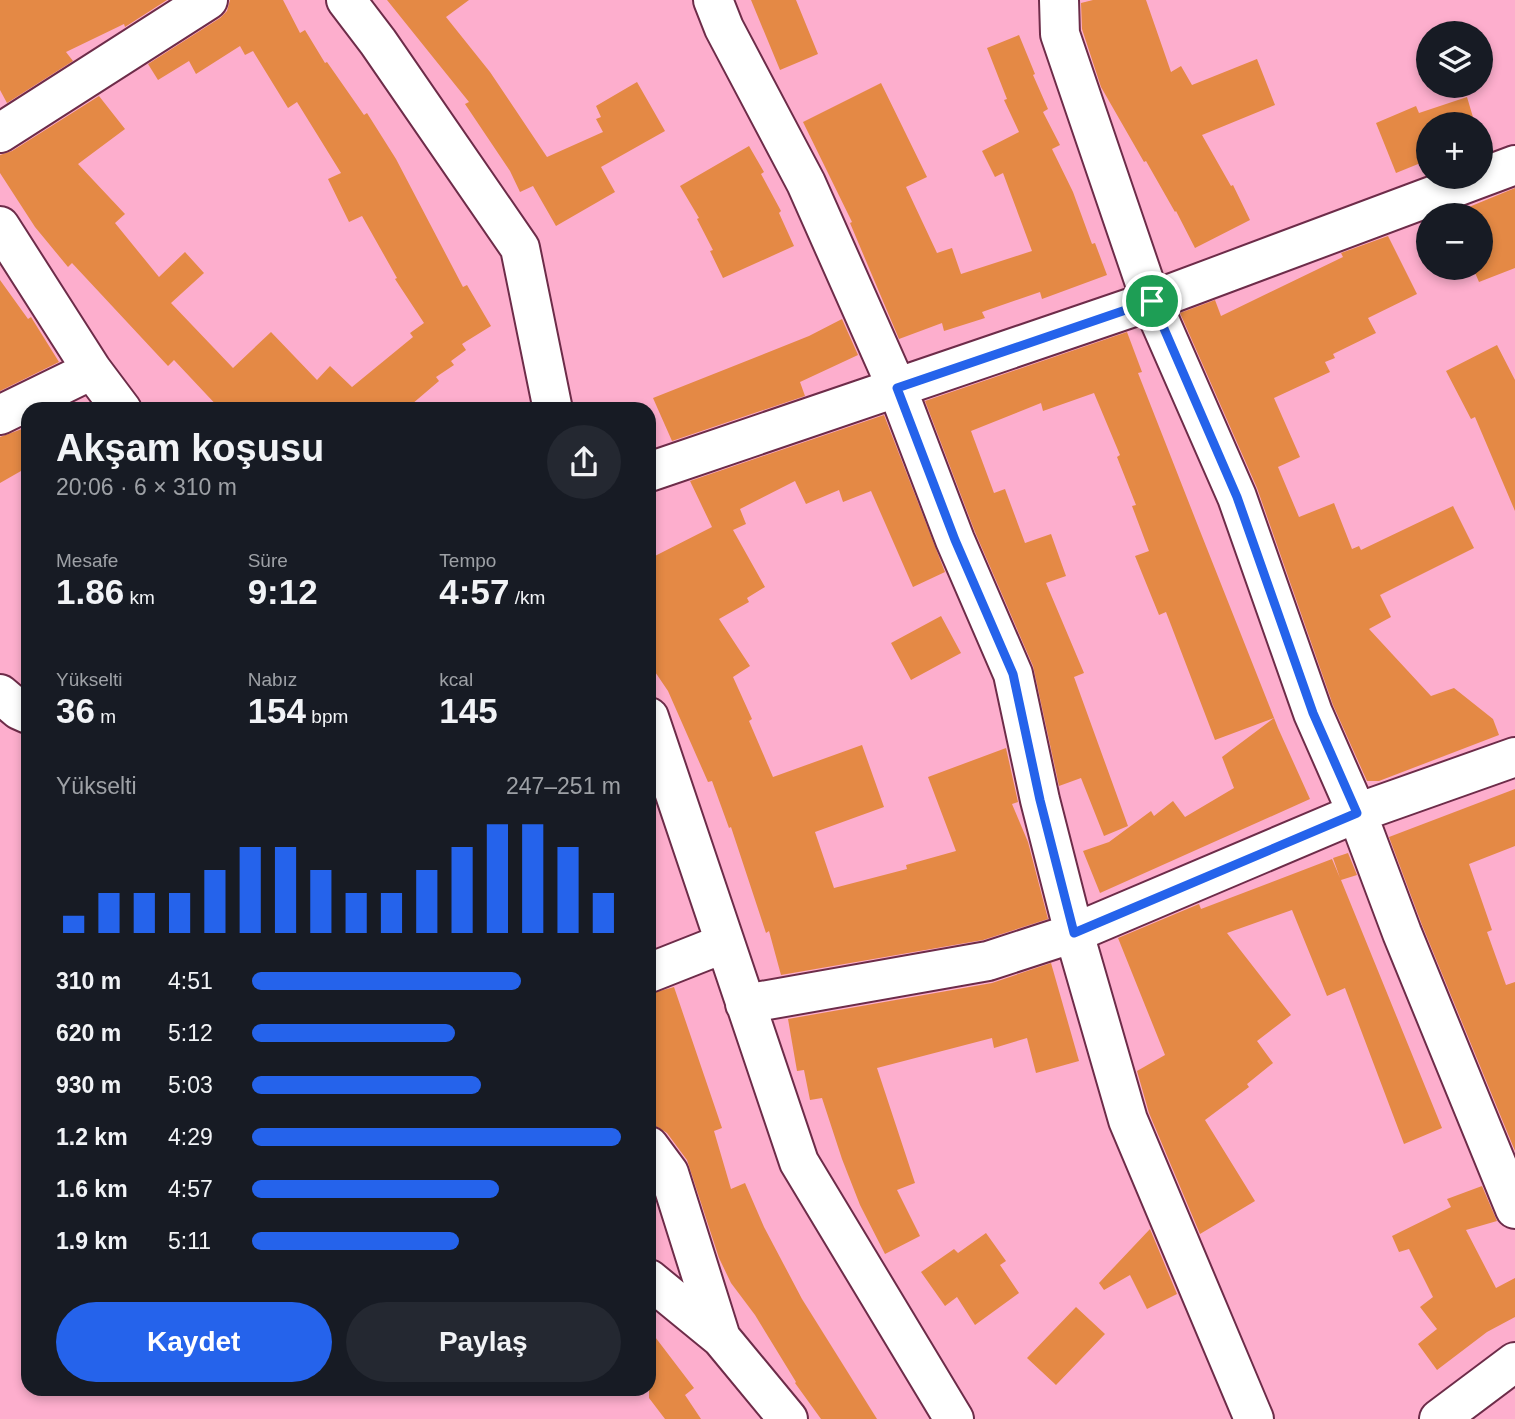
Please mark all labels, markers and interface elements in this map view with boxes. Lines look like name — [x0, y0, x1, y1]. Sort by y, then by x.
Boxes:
map controls — [1416, 21, 1493, 280]
button: layers — [1416, 21, 1493, 98]
button: + — [1416, 112, 1493, 189]
button: − — [1416, 203, 1493, 280]
pin — [1122, 271, 1182, 331]
icon: arrive — [1133, 282, 1171, 320]
button: share — [547, 425, 621, 499]
text: Akşam koşusu — [56, 427, 324, 469]
text: 20:06 · 6 × 310 m — [56, 474, 237, 500]
text: Mesafe — [56, 550, 118, 571]
text: Süre — [248, 550, 288, 571]
text: Tempo — [439, 550, 496, 571]
text: 1.86 — [56, 572, 124, 611]
text: 9:12 — [248, 572, 318, 611]
text: 4:57 — [439, 572, 509, 611]
text: km — [124, 587, 155, 608]
text: /km — [509, 587, 545, 608]
text: Yükselti — [56, 669, 123, 690]
text: Nabız — [248, 669, 297, 690]
text: kcal — [439, 669, 473, 690]
text: 36 — [56, 691, 95, 730]
text: 154 — [248, 691, 306, 730]
text: 145 — [439, 691, 498, 730]
text: m — [95, 706, 116, 727]
text: bpm — [306, 706, 348, 727]
text: Yükselti — [56, 773, 137, 799]
text: 247–251 m — [506, 773, 621, 799]
text: 310 m — [56, 968, 121, 994]
text: 4:51 — [168, 968, 213, 994]
text: 620 m — [56, 1020, 121, 1046]
text: 5:12 — [168, 1020, 213, 1046]
text: 930 m — [56, 1072, 121, 1098]
text: 5:03 — [168, 1072, 213, 1098]
text: 1.2 km — [56, 1124, 128, 1150]
text: 4:29 — [168, 1124, 213, 1150]
text: 1.6 km — [56, 1176, 128, 1202]
text: 4:57 — [168, 1176, 213, 1202]
text: 1.9 km — [56, 1228, 128, 1254]
text: 5:11 — [168, 1228, 211, 1254]
button: Kaydet — [56, 1302, 332, 1382]
button: Paylaş — [346, 1302, 621, 1382]

